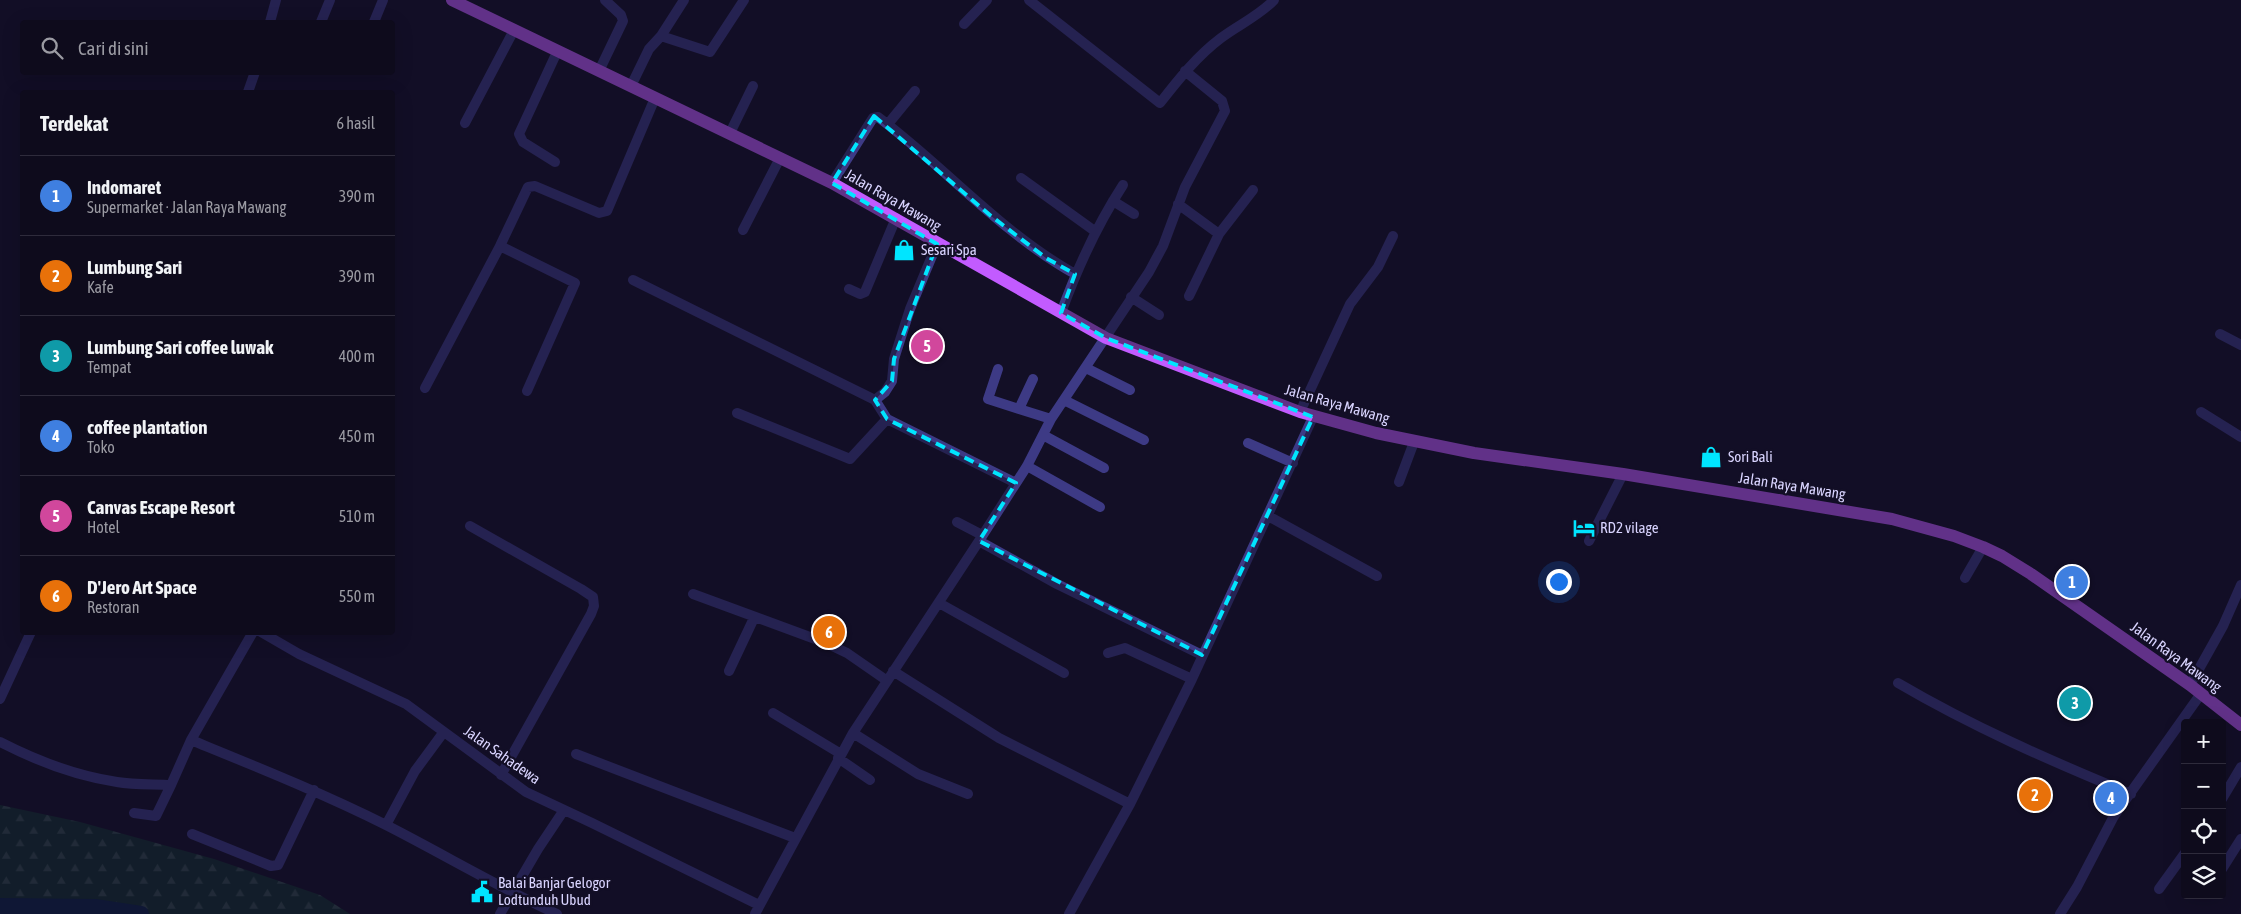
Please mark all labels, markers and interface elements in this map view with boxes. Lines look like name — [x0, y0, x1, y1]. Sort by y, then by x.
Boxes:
search box — [20, 20, 395, 75]
icon: search — [38, 34, 66, 62]
text: Cari di sini — [78, 37, 149, 59]
text: Terdekat — [40, 111, 108, 135]
text: 6 hasil — [337, 114, 375, 132]
street label: Jalan Raya Mawang — [842, 165, 945, 234]
text: Indomaret — [87, 176, 161, 198]
text: 1 — [52, 187, 60, 205]
text: 390 m — [339, 187, 375, 205]
text: Supermarket · Jalan Raya Mawang — [87, 198, 286, 216]
shop icon: Sesari Spa — [891, 237, 917, 263]
place label: Sesari Spa — [921, 241, 977, 258]
text: Lumbung Sari — [87, 256, 182, 278]
text: 2 — [52, 267, 60, 285]
text: 390 m — [339, 267, 375, 285]
text: Kafe — [87, 278, 114, 296]
pin: 5 — [911, 327, 943, 365]
text: Lumbung Sari coffee luwak — [87, 336, 273, 358]
text: 3 — [52, 347, 60, 365]
text: 400 m — [339, 347, 375, 365]
text: Tempat — [87, 358, 131, 376]
street label: Jalan Raya Mawang — [1283, 380, 1392, 427]
text: coffee plantation — [87, 416, 207, 438]
text: 4 — [52, 427, 60, 445]
text: 450 m — [339, 427, 375, 445]
text: Toko — [87, 438, 115, 456]
shop icon: Sori Bali — [1698, 444, 1724, 470]
place label: Sori Bali — [1728, 448, 1773, 465]
street label: Jalan Raya Mawang — [1737, 469, 1847, 502]
text: Canvas Escape Resort — [87, 496, 235, 518]
text: 5 — [52, 507, 60, 525]
text: 510 m — [339, 507, 375, 525]
hotel icon: RD2 vilage — [1571, 515, 1597, 541]
text: Hotel — [87, 518, 120, 536]
place label: RD2 vilage — [1600, 519, 1659, 536]
pin: 1 — [2056, 563, 2088, 601]
your location — [1546, 569, 1572, 595]
text: D'Jero Art Space — [87, 576, 197, 598]
text: 6 — [52, 587, 60, 605]
text: 550 m — [339, 587, 375, 605]
text: Restoran — [87, 598, 139, 616]
pin: 6 — [813, 613, 845, 651]
street label: Jalan Raya Mawang — [2128, 618, 2225, 696]
pin: 3 — [2059, 684, 2091, 722]
map controls — [2181, 719, 2226, 899]
button: + — [2181, 719, 2226, 764]
street label: Jalan Sahadewa — [461, 722, 544, 787]
button: − — [2181, 764, 2226, 809]
pin: 2 — [2019, 776, 2051, 814]
pin: 4 — [2095, 779, 2127, 817]
button: locate — [2181, 809, 2226, 854]
button: layers — [2181, 854, 2226, 899]
place label: Balai Banjar Gelogor Lodtunduh Ubud — [498, 874, 611, 908]
public building icon: Balai Banjar Gelogor Lodtunduh Ubud — [469, 879, 495, 905]

